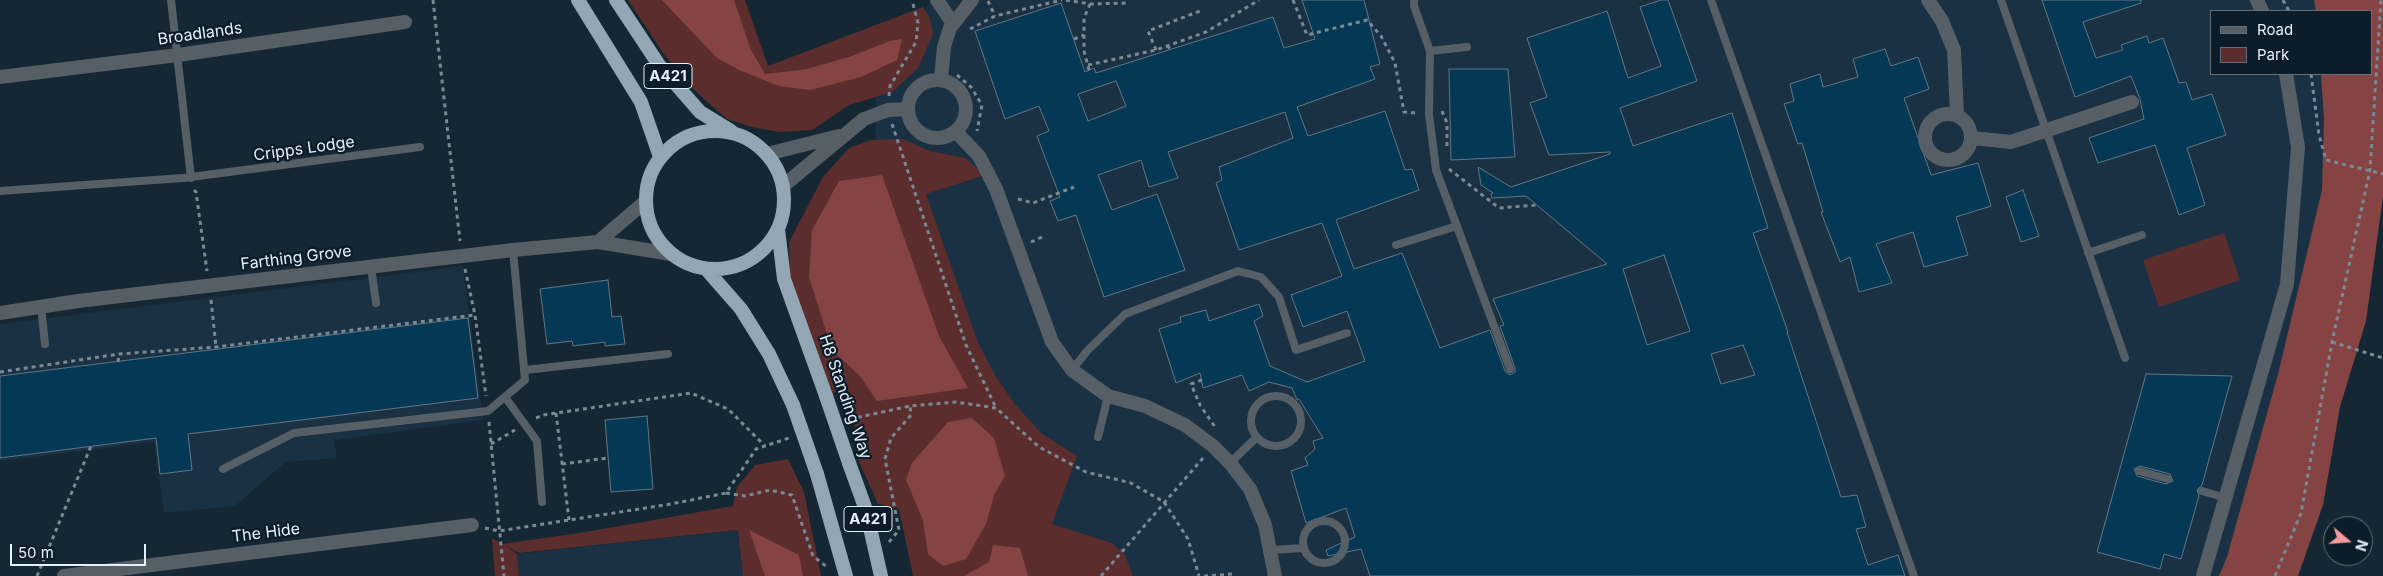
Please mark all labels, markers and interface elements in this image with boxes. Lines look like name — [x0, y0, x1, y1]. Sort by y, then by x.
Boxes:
legend — [2210, 10, 2373, 75]
street label: Broadlands — [156, 19, 244, 49]
text: Road — [2257, 20, 2293, 39]
text: Park — [2257, 45, 2289, 64]
road number: A421 — [644, 64, 692, 88]
street label: Cripps Lodge — [252, 132, 356, 166]
street label: Farthing Grove — [239, 242, 353, 274]
street label: H8 Standing Way — [815, 332, 875, 462]
road number: A421 — [844, 506, 892, 532]
north arrow — [2323, 516, 2373, 566]
street label: The Hide — [231, 519, 301, 547]
scale bar — [12, 534, 149, 566]
text: N — [2352, 538, 2372, 553]
text: 50 m — [18, 543, 54, 562]

